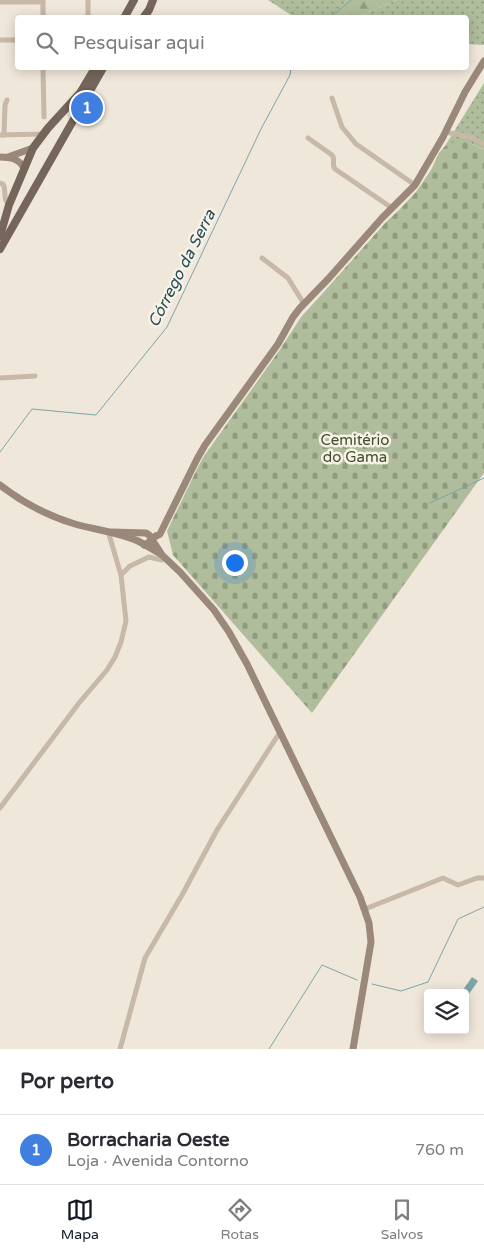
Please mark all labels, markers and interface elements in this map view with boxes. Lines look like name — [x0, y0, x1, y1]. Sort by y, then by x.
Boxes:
search box — [15, 15, 469, 70]
icon: search — [33, 29, 61, 57]
text: Pesquisar aqui — [73, 32, 205, 54]
pin: 1 — [71, 89, 103, 127]
water label: Córrego da Serra — [144, 206, 221, 330]
park label: Cemitério do Gama — [321, 431, 389, 466]
your location — [222, 550, 248, 576]
map controls — [424, 989, 469, 1034]
button: layers — [424, 989, 469, 1034]
text: Por perto — [20, 1069, 114, 1094]
text: Borracharia Oeste — [67, 1129, 230, 1151]
text: 1 — [31, 1140, 41, 1160]
text: 760 m — [415, 1140, 464, 1160]
text: Loja · Avenida Contorno — [67, 1151, 249, 1171]
tab: Mapa — [61, 1196, 99, 1243]
tab: Rotas — [221, 1196, 259, 1243]
tab: Salvos — [381, 1196, 423, 1243]

